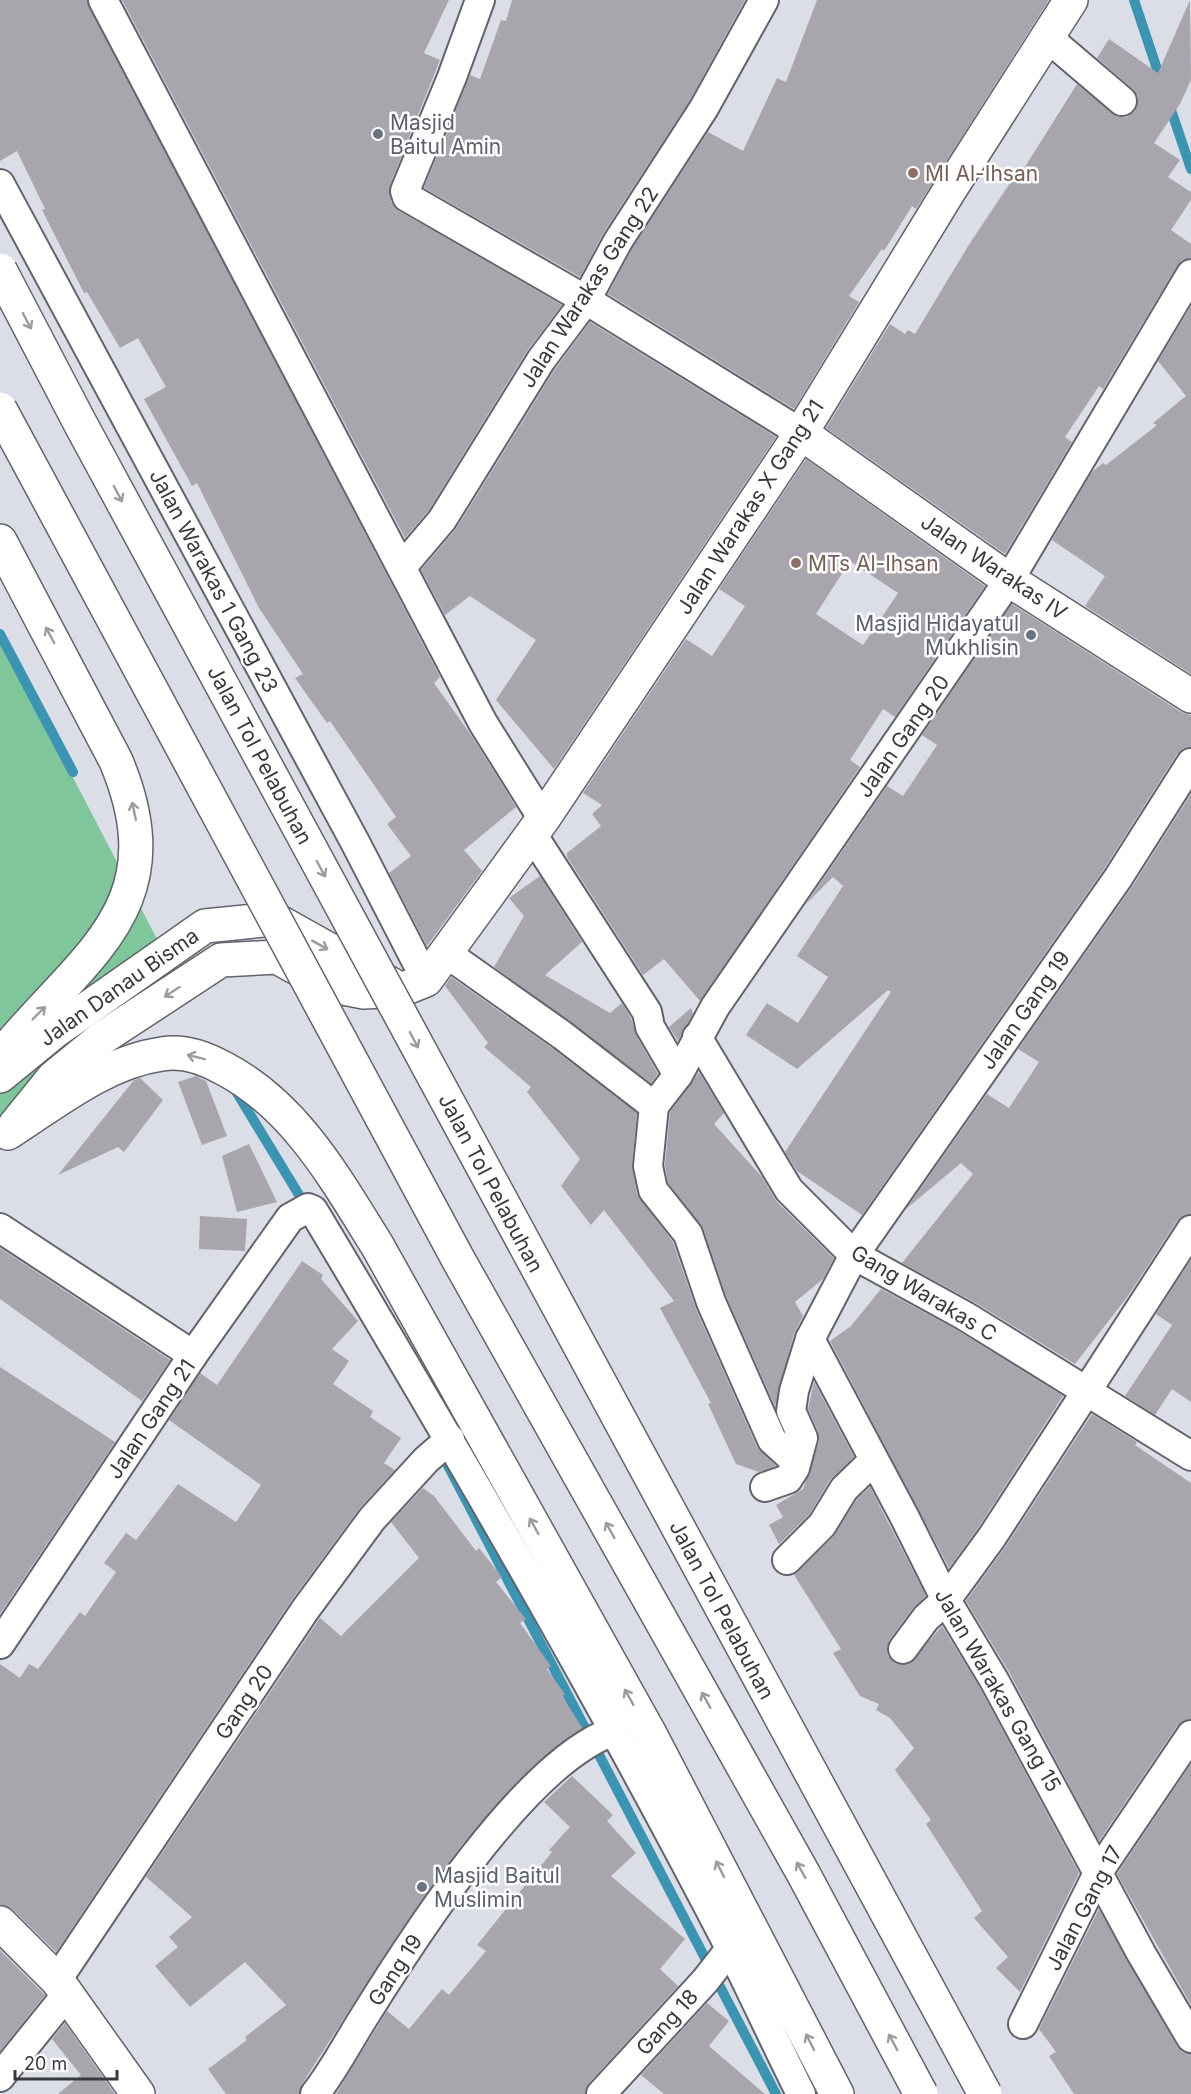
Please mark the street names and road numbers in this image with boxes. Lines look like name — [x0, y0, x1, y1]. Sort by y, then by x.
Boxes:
street label: Jalan Warakas Gang 22 — [515, 182, 663, 392]
street label: Jalan Warakas X Gang 21 — [671, 395, 829, 619]
street label: Jalan Warakas 1 Gang 23 — [144, 465, 284, 697]
street label: Jalan Warakas IV — [916, 509, 1072, 625]
street label: Jalan Tol Pelabuhan — [202, 661, 318, 849]
street label: Jalan Gang 20 — [852, 670, 954, 802]
street label: Jalan Danau Bisma — [35, 923, 203, 1051]
street label: Jalan Gang 19 — [975, 946, 1075, 1074]
street label: Jalan Tol Pelabuhan — [433, 1089, 549, 1277]
street label: Gang Warakas C — [847, 1240, 1001, 1346]
street label: Jalan Gang 21 — [102, 1354, 200, 1484]
street label: Jalan Tol Pelabuhan — [664, 1516, 780, 1704]
street label: Jalan Warakas Gang 15 — [930, 1584, 1066, 1796]
street label: Gang 20 — [210, 1660, 278, 1744]
street label: Jalan Gang 17 — [1041, 1841, 1127, 1975]
street label: Gang 19 — [363, 1930, 427, 2010]
street label: Gang 18 — [631, 1984, 703, 2060]

